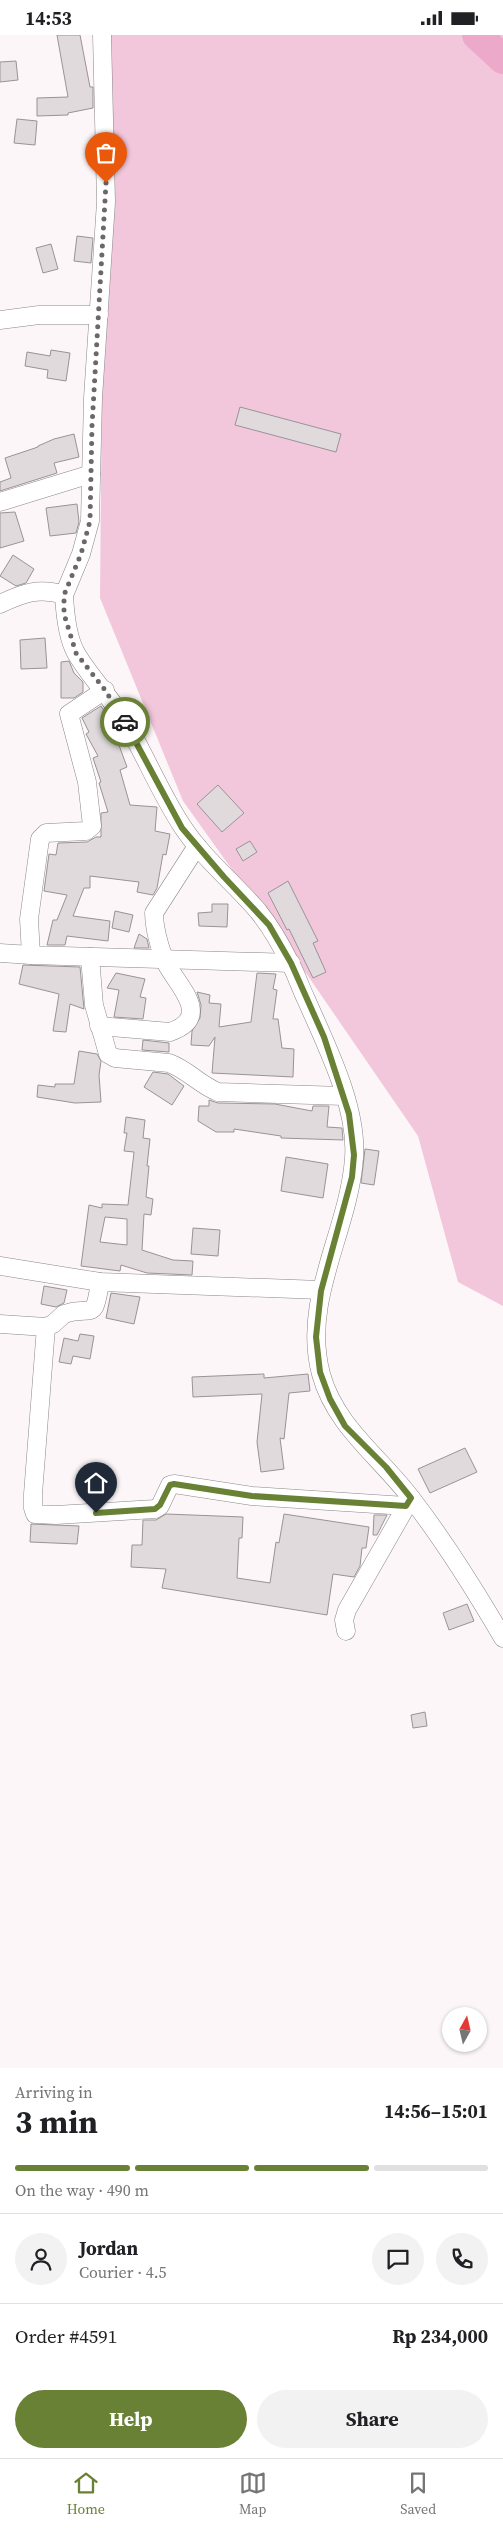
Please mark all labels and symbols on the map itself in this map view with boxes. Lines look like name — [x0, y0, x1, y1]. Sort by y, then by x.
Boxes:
pin — [85, 132, 127, 183]
courier — [100, 697, 150, 747]
pin — [75, 1462, 117, 1513]
north arrow — [442, 2007, 488, 2053]

